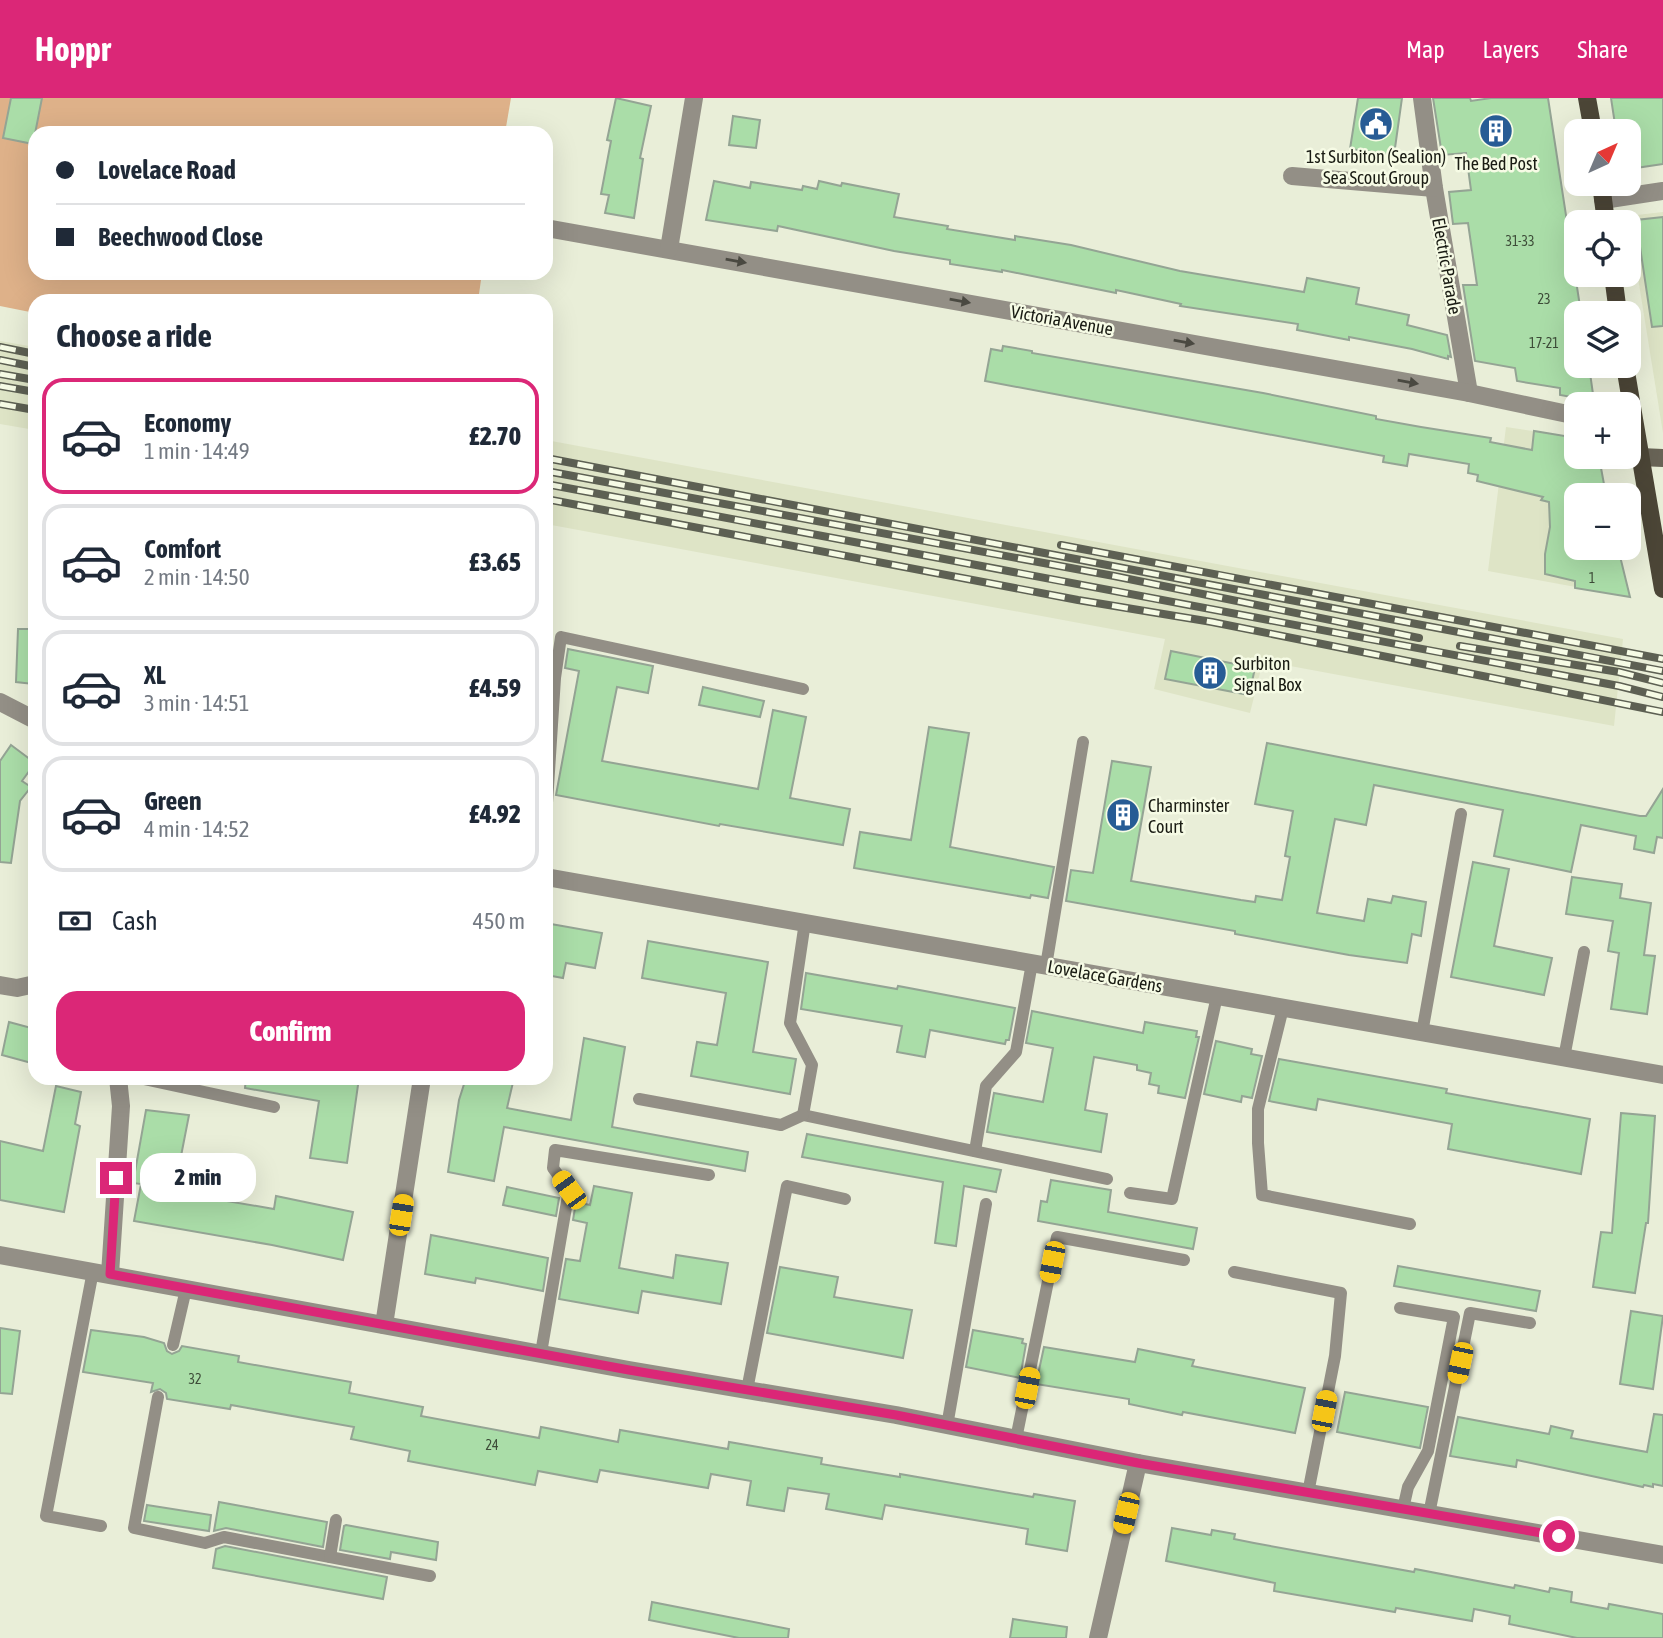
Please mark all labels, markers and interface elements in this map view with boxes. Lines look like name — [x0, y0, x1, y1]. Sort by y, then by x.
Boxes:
text: Hoppr — [35, 30, 111, 68]
text: Map — [1406, 36, 1445, 63]
text: Layers — [1483, 36, 1539, 63]
text: Share — [1577, 36, 1628, 63]
public building icon: 1st Surbiton (Sealion) Sea Scout Group — [1357, 105, 1395, 143]
building icon: The Bed Post — [1477, 112, 1515, 150]
north arrow — [1564, 119, 1642, 196]
map controls — [1564, 119, 1641, 560]
place label: 1st Surbiton (Sealion) Sea Scout Group — [1306, 146, 1446, 188]
place label: The Bed Post — [1454, 153, 1538, 174]
text: Lovelace Road — [98, 155, 236, 185]
button: locate — [1564, 210, 1641, 287]
street label: Electric Parade — [1428, 216, 1466, 316]
text: Beechwood Close — [98, 222, 263, 252]
house number: 31-33 — [1505, 233, 1535, 249]
one-way arrow — [725, 256, 747, 267]
house number: 23 — [1537, 291, 1551, 307]
one-way arrow — [949, 296, 971, 307]
street label: Victoria Avenue — [1009, 301, 1115, 339]
button: layers — [1564, 301, 1641, 378]
text: Choose a ride — [56, 317, 212, 354]
house number: 17-21 — [1529, 335, 1559, 351]
one-way arrow — [1173, 336, 1195, 347]
one-way arrow — [1397, 377, 1419, 388]
button: + — [1564, 392, 1641, 469]
icon: car — [60, 405, 123, 468]
text: Economy — [144, 408, 231, 438]
text: £2.70 — [469, 421, 521, 451]
text: 1 min · 14:49 — [144, 438, 250, 464]
button: − — [1564, 483, 1641, 560]
icon: car — [60, 531, 123, 594]
text: Comfort — [144, 534, 221, 564]
text: £3.65 — [469, 547, 521, 577]
text: 2 min · 14:50 — [144, 564, 250, 590]
house number: 1 — [1589, 570, 1595, 586]
place label: Surbiton Signal Box — [1234, 653, 1302, 695]
building icon: Surbiton Signal Box — [1191, 654, 1229, 692]
icon: car — [60, 657, 123, 720]
text: XL — [144, 660, 166, 690]
text: £4.59 — [469, 673, 521, 703]
text: 3 min · 14:51 — [144, 690, 250, 716]
icon: car — [60, 783, 123, 846]
text: Green — [144, 786, 202, 816]
place label: Charminster Court — [1148, 795, 1230, 837]
building icon: Charminster Court — [1104, 796, 1142, 834]
text: £4.92 — [469, 799, 521, 829]
text: 4 min · 14:52 — [144, 816, 250, 842]
icon: cash — [56, 902, 94, 940]
text: Cash — [112, 906, 158, 936]
text: 450 m — [473, 908, 525, 934]
street label: Lovelace Gardens — [1046, 956, 1164, 996]
button: Confirm — [56, 991, 525, 1071]
callout: 2 min — [140, 1154, 256, 1202]
route end — [100, 1162, 132, 1194]
text: 2 min — [175, 1164, 221, 1190]
car — [549, 1167, 590, 1213]
car — [388, 1193, 415, 1237]
car — [1038, 1239, 1067, 1285]
car — [1446, 1340, 1475, 1386]
car — [1013, 1365, 1042, 1411]
house number: 32 — [188, 1371, 202, 1387]
car — [1310, 1388, 1339, 1434]
house number: 24 — [485, 1437, 499, 1453]
car — [1112, 1490, 1141, 1536]
route start — [1543, 1520, 1575, 1552]

